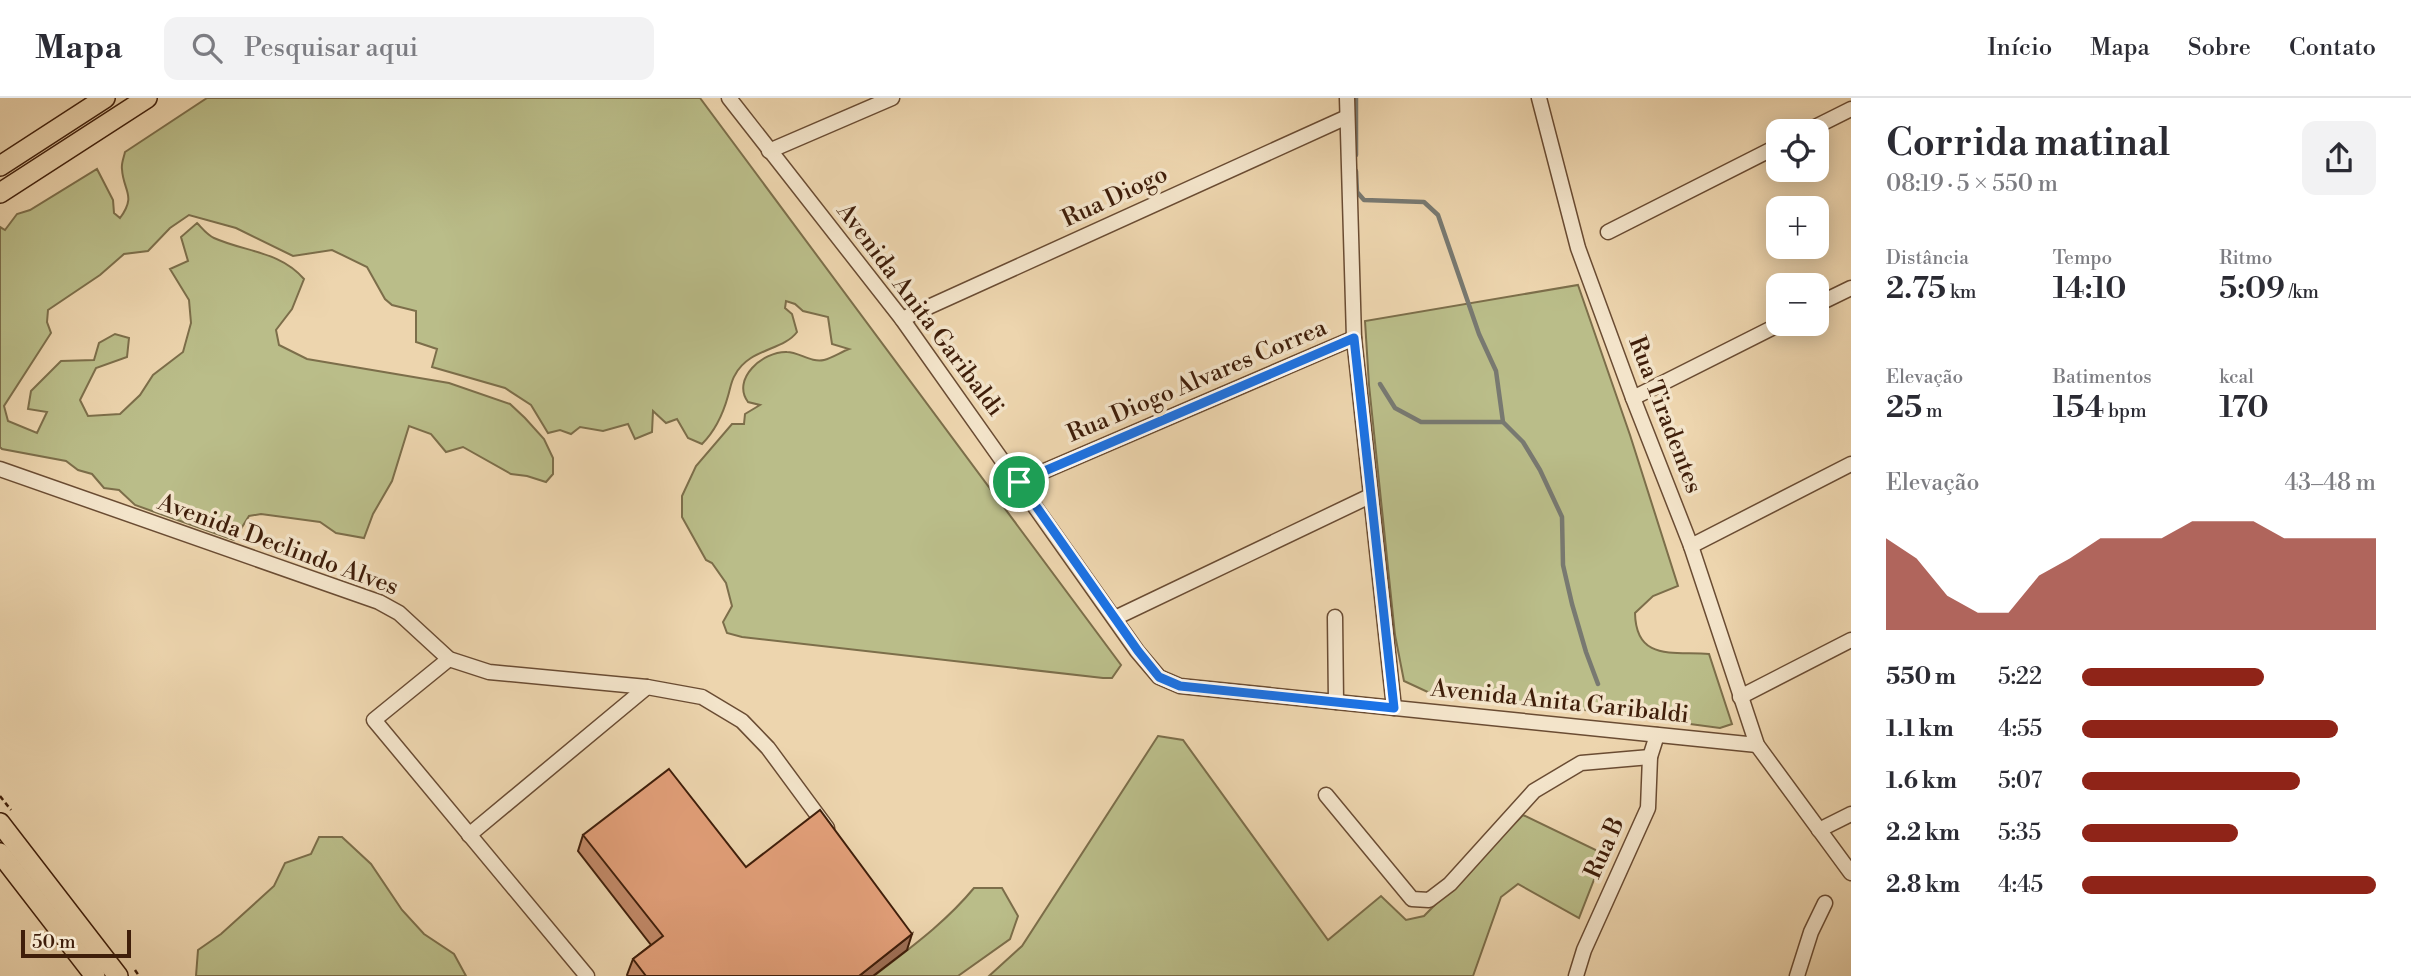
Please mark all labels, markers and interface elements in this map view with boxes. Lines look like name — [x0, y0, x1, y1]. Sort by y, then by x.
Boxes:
search box — [164, 17, 654, 80]
text: Mapa — [35, 28, 122, 69]
icon: search — [188, 29, 226, 67]
text: Pesquisar aqui — [244, 32, 418, 64]
text: Início — [1988, 33, 2052, 63]
text: Mapa — [2090, 33, 2150, 63]
text: Sobre — [2188, 33, 2251, 63]
text: Contato — [2289, 33, 2376, 63]
map controls — [1766, 119, 1829, 336]
button: locate — [1766, 119, 1829, 182]
text: Corrida matinal — [1886, 120, 2170, 167]
button: share — [2302, 121, 2376, 195]
street label: Rua Diogo — [1057, 159, 1173, 235]
text: 08:19 · 5 × 550 m — [1886, 170, 2058, 198]
button: + — [1766, 196, 1829, 259]
street label: Avenida Anita Garibaldi — [829, 197, 1010, 423]
text: Distância — [1886, 246, 1969, 270]
text: Tempo — [2053, 246, 2112, 270]
text: Ritmo — [2219, 246, 2273, 270]
text: 2.75 — [1886, 270, 1946, 308]
text: 14:10 — [2053, 270, 2127, 308]
text: 5:09 — [2219, 270, 2285, 308]
button: − — [1766, 273, 1829, 336]
text: km — [1946, 280, 1977, 304]
text: /km — [2285, 280, 2319, 304]
street label: Rua Diogo Alvares Correa — [1063, 312, 1332, 449]
street label: Rua Tiradentes — [1621, 332, 1709, 498]
text: Elevação — [1886, 365, 1963, 389]
text: Batimentos — [2053, 365, 2152, 389]
text: kcal — [2219, 365, 2254, 389]
text: 25 — [1886, 389, 1922, 427]
text: 154 — [2053, 389, 2104, 427]
text: 170 — [2219, 389, 2269, 427]
text: m — [1922, 399, 1943, 423]
text: bpm — [2104, 399, 2147, 423]
pin — [989, 452, 1049, 512]
icon: arrive — [1000, 463, 1038, 501]
text: Elevação — [1886, 469, 1979, 497]
text: 43–48 m — [2285, 469, 2376, 497]
street label: Avenida Declindo Alves — [153, 487, 402, 603]
text: 550 m — [1886, 663, 1956, 691]
text: 5:22 — [1998, 663, 2042, 691]
street label: Avenida Anita Garibaldi — [1428, 673, 1691, 730]
text: 1.1 km — [1886, 715, 1954, 743]
text: 4:55 — [1998, 715, 2042, 743]
text: 1.6 km — [1886, 767, 1957, 795]
text: 5:07 — [1998, 767, 2042, 795]
street label: Rua B — [1578, 813, 1632, 883]
text: 2.2 km — [1886, 819, 1960, 847]
text: 5:35 — [1998, 819, 2041, 847]
text: 2.8 km — [1886, 871, 1960, 899]
text: 4:45 — [1998, 871, 2043, 899]
scale bar — [21, 927, 131, 959]
text: 50 m — [32, 930, 76, 954]

